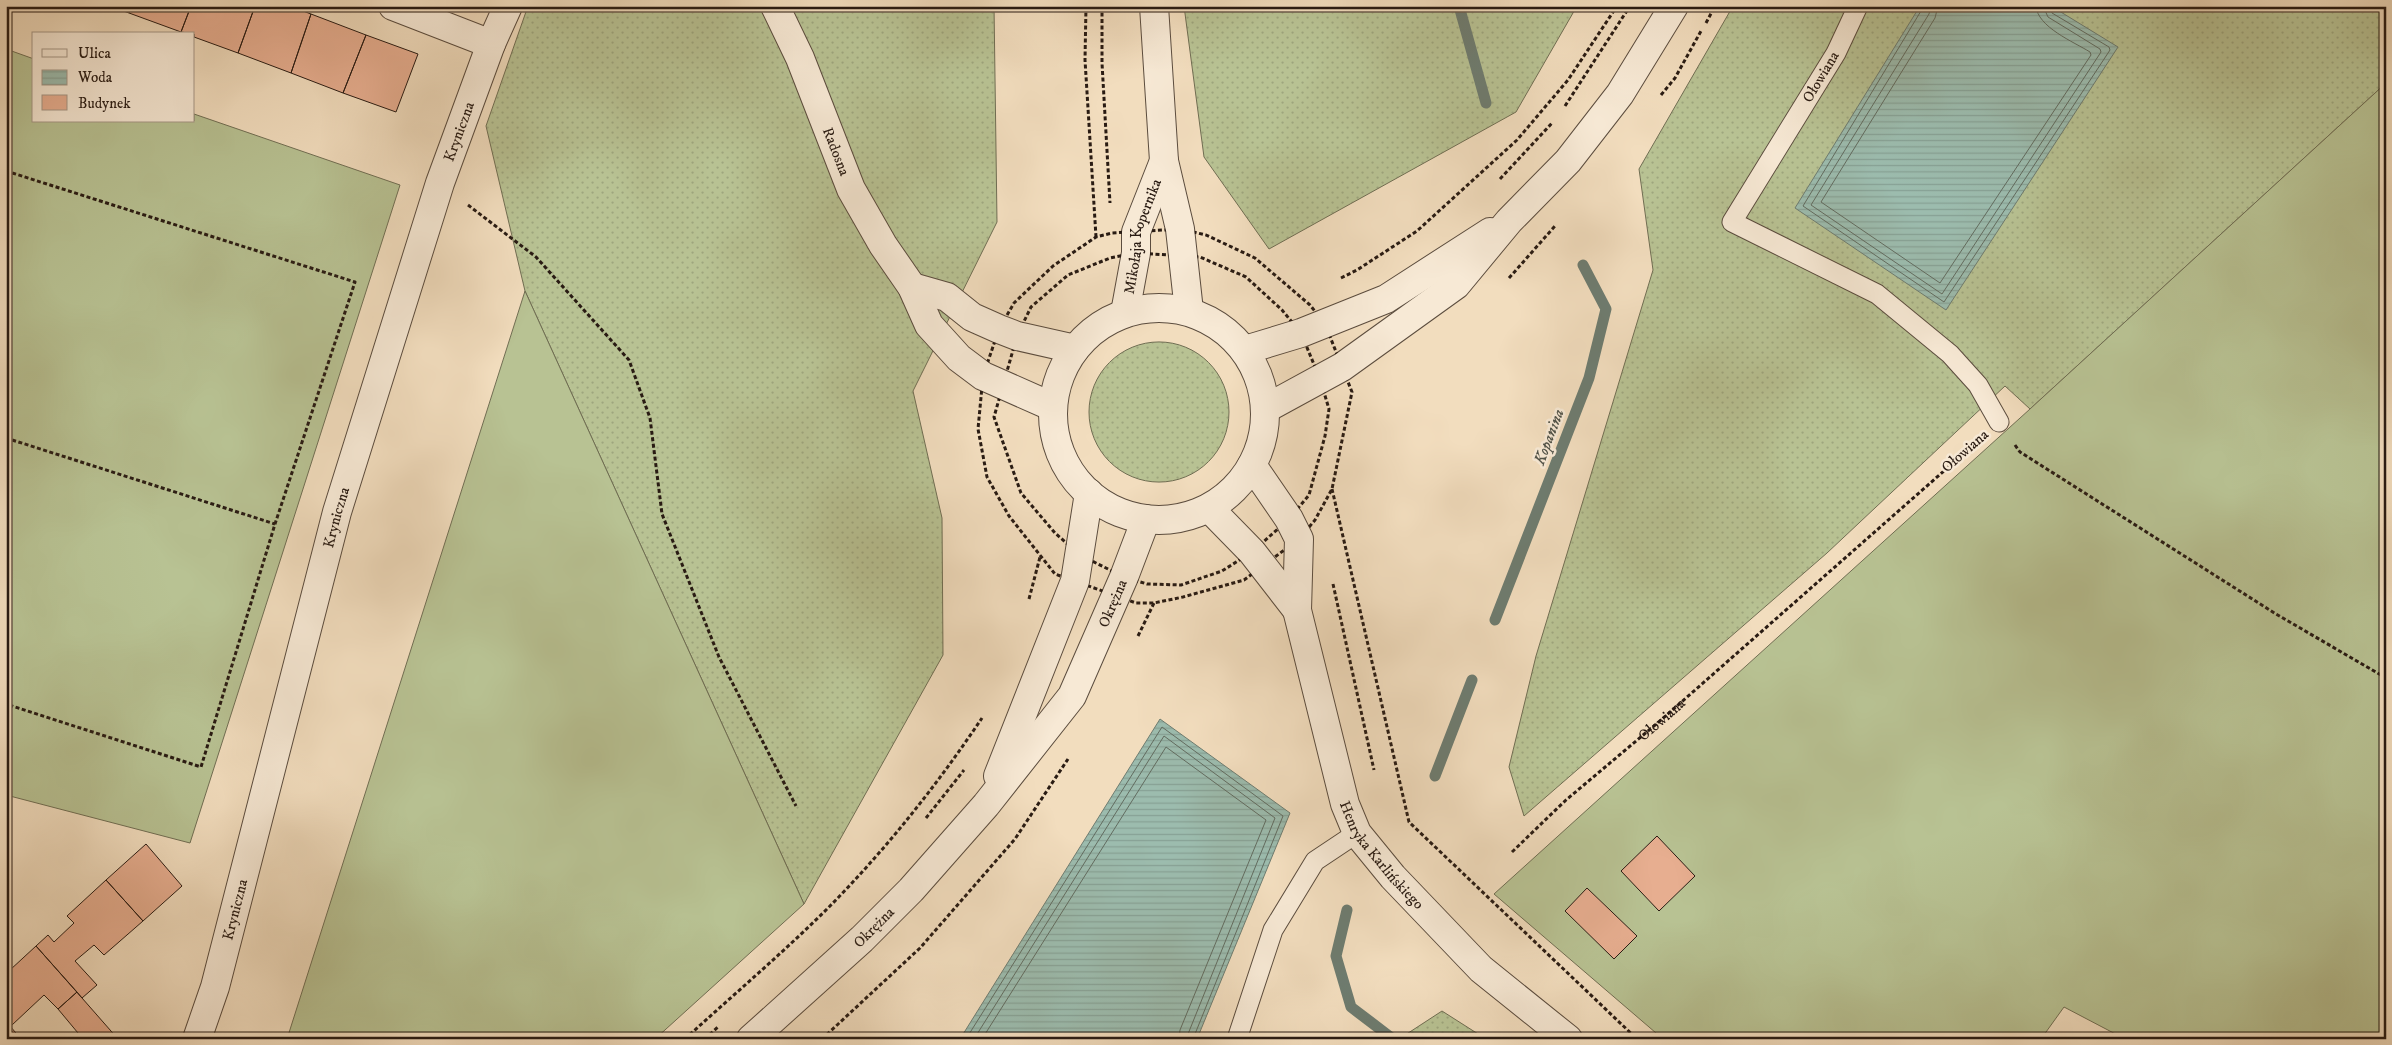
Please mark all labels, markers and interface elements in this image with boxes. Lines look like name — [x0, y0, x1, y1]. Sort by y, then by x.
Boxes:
legend — [32, 32, 195, 122]
text: Ulica — [78, 44, 111, 63]
street label: Ołowiana — [1798, 47, 1844, 106]
text: Woda — [77, 68, 113, 87]
text: Budynek — [78, 94, 131, 113]
street label: Kryniczna — [439, 98, 479, 164]
street label: Radosna — [818, 125, 855, 179]
street label: Mikołaja Kopernika — [1119, 175, 1166, 295]
water label: Kopanina — [1529, 406, 1569, 469]
street label: Ołowiana — [1937, 425, 1993, 477]
street label: Kryniczna — [319, 484, 354, 550]
street label: Okrężna — [1094, 576, 1132, 630]
street label: Ołowiana — [1634, 693, 1690, 745]
street label: Henryka Karlińskiego — [1335, 798, 1428, 913]
street label: Kryniczna — [218, 876, 252, 942]
street label: Okrężna — [849, 902, 899, 952]

